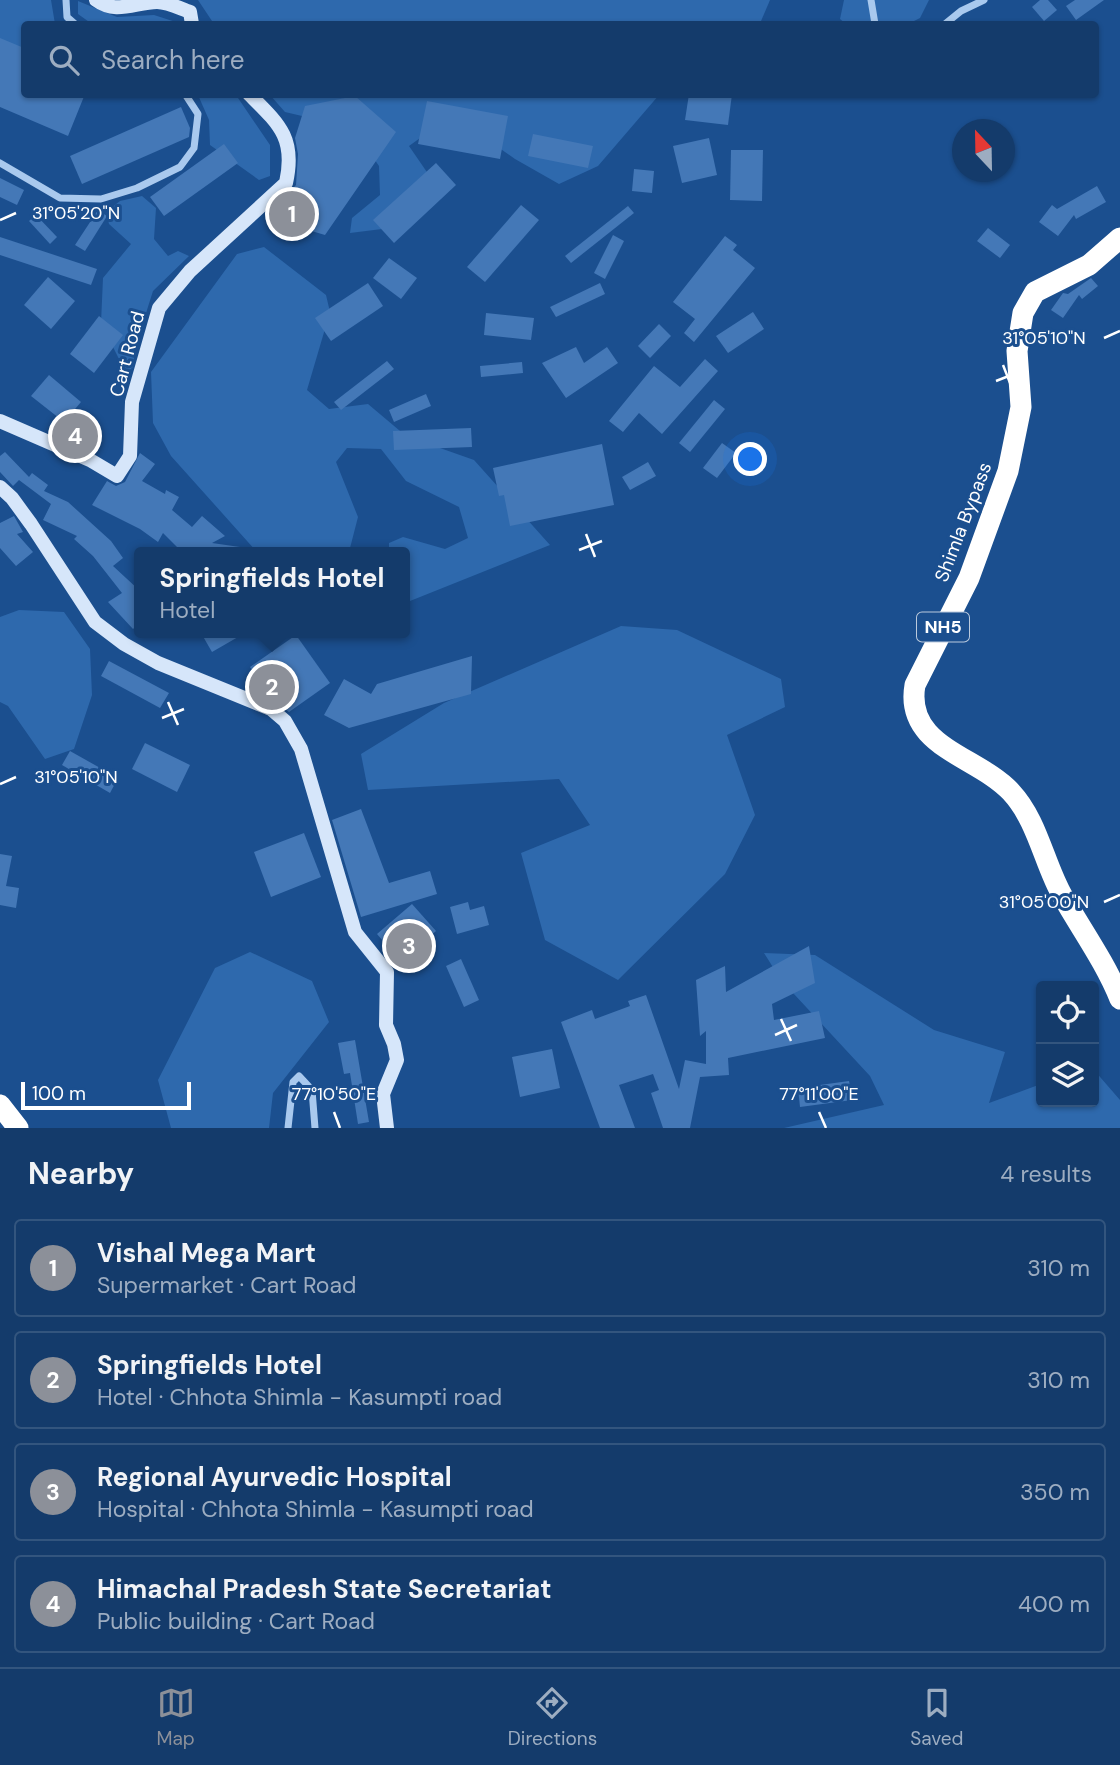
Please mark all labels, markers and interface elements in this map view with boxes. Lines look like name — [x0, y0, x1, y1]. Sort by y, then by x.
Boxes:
search box — [21, 21, 1099, 98]
icon: search — [45, 41, 83, 79]
text: Search here — [101, 43, 244, 77]
north arrow — [952, 119, 1015, 182]
pin: 1 — [269, 188, 315, 240]
text: 31°05'20"N — [32, 201, 120, 225]
street label: Cart Road — [104, 308, 150, 400]
text: 31°05'10"N — [1002, 326, 1086, 350]
pin: 4 — [52, 410, 98, 462]
your location — [733, 442, 767, 476]
street label: Shimla Bypass — [929, 459, 997, 585]
popup — [134, 547, 410, 638]
text: Springfields Hotel — [160, 561, 384, 595]
text: Hotel — [160, 595, 215, 625]
road number: NH5 — [917, 612, 969, 642]
pin: 2 — [249, 661, 295, 713]
text: 31°05'10"N — [34, 765, 118, 789]
text: 31°05'00"N — [999, 890, 1089, 914]
pin: 3 — [386, 920, 432, 972]
map controls — [1036, 981, 1099, 1107]
button: locate — [1036, 981, 1099, 1044]
button: layers — [1036, 1044, 1099, 1107]
scale bar — [21, 1079, 191, 1111]
text: 100 m — [32, 1081, 86, 1106]
text: 77°10'50"E — [292, 1082, 376, 1106]
text: 77°11'00"E — [779, 1082, 859, 1106]
text: Nearby — [28, 1154, 134, 1193]
text: 4 results — [1000, 1159, 1092, 1189]
text: Vishal Mega Mart — [97, 1236, 316, 1270]
text: 1 — [49, 1253, 57, 1283]
text: 310 m — [1027, 1253, 1090, 1283]
text: Supermarket · Cart Road — [97, 1270, 356, 1300]
text: Springfields Hotel — [97, 1348, 322, 1382]
text: 2 — [46, 1365, 60, 1395]
text: 310 m — [1027, 1365, 1090, 1395]
text: Hotel · Chhota Shimla - Kasumpti road — [97, 1382, 502, 1412]
text: Regional Ayurvedic Hospital — [97, 1460, 452, 1494]
text: 3 — [46, 1477, 60, 1507]
text: 350 m — [1020, 1477, 1090, 1507]
text: Hospital · Chhota Shimla - Kasumpti road — [97, 1494, 534, 1524]
text: Himachal Pradesh State Secretariat — [97, 1572, 551, 1606]
text: 4 — [46, 1589, 60, 1619]
text: 400 m — [1018, 1589, 1090, 1619]
text: Public building · Cart Road — [97, 1606, 375, 1636]
tab: Map — [157, 1684, 195, 1751]
tab: Directions — [508, 1684, 597, 1751]
tab: Saved — [910, 1684, 963, 1751]

